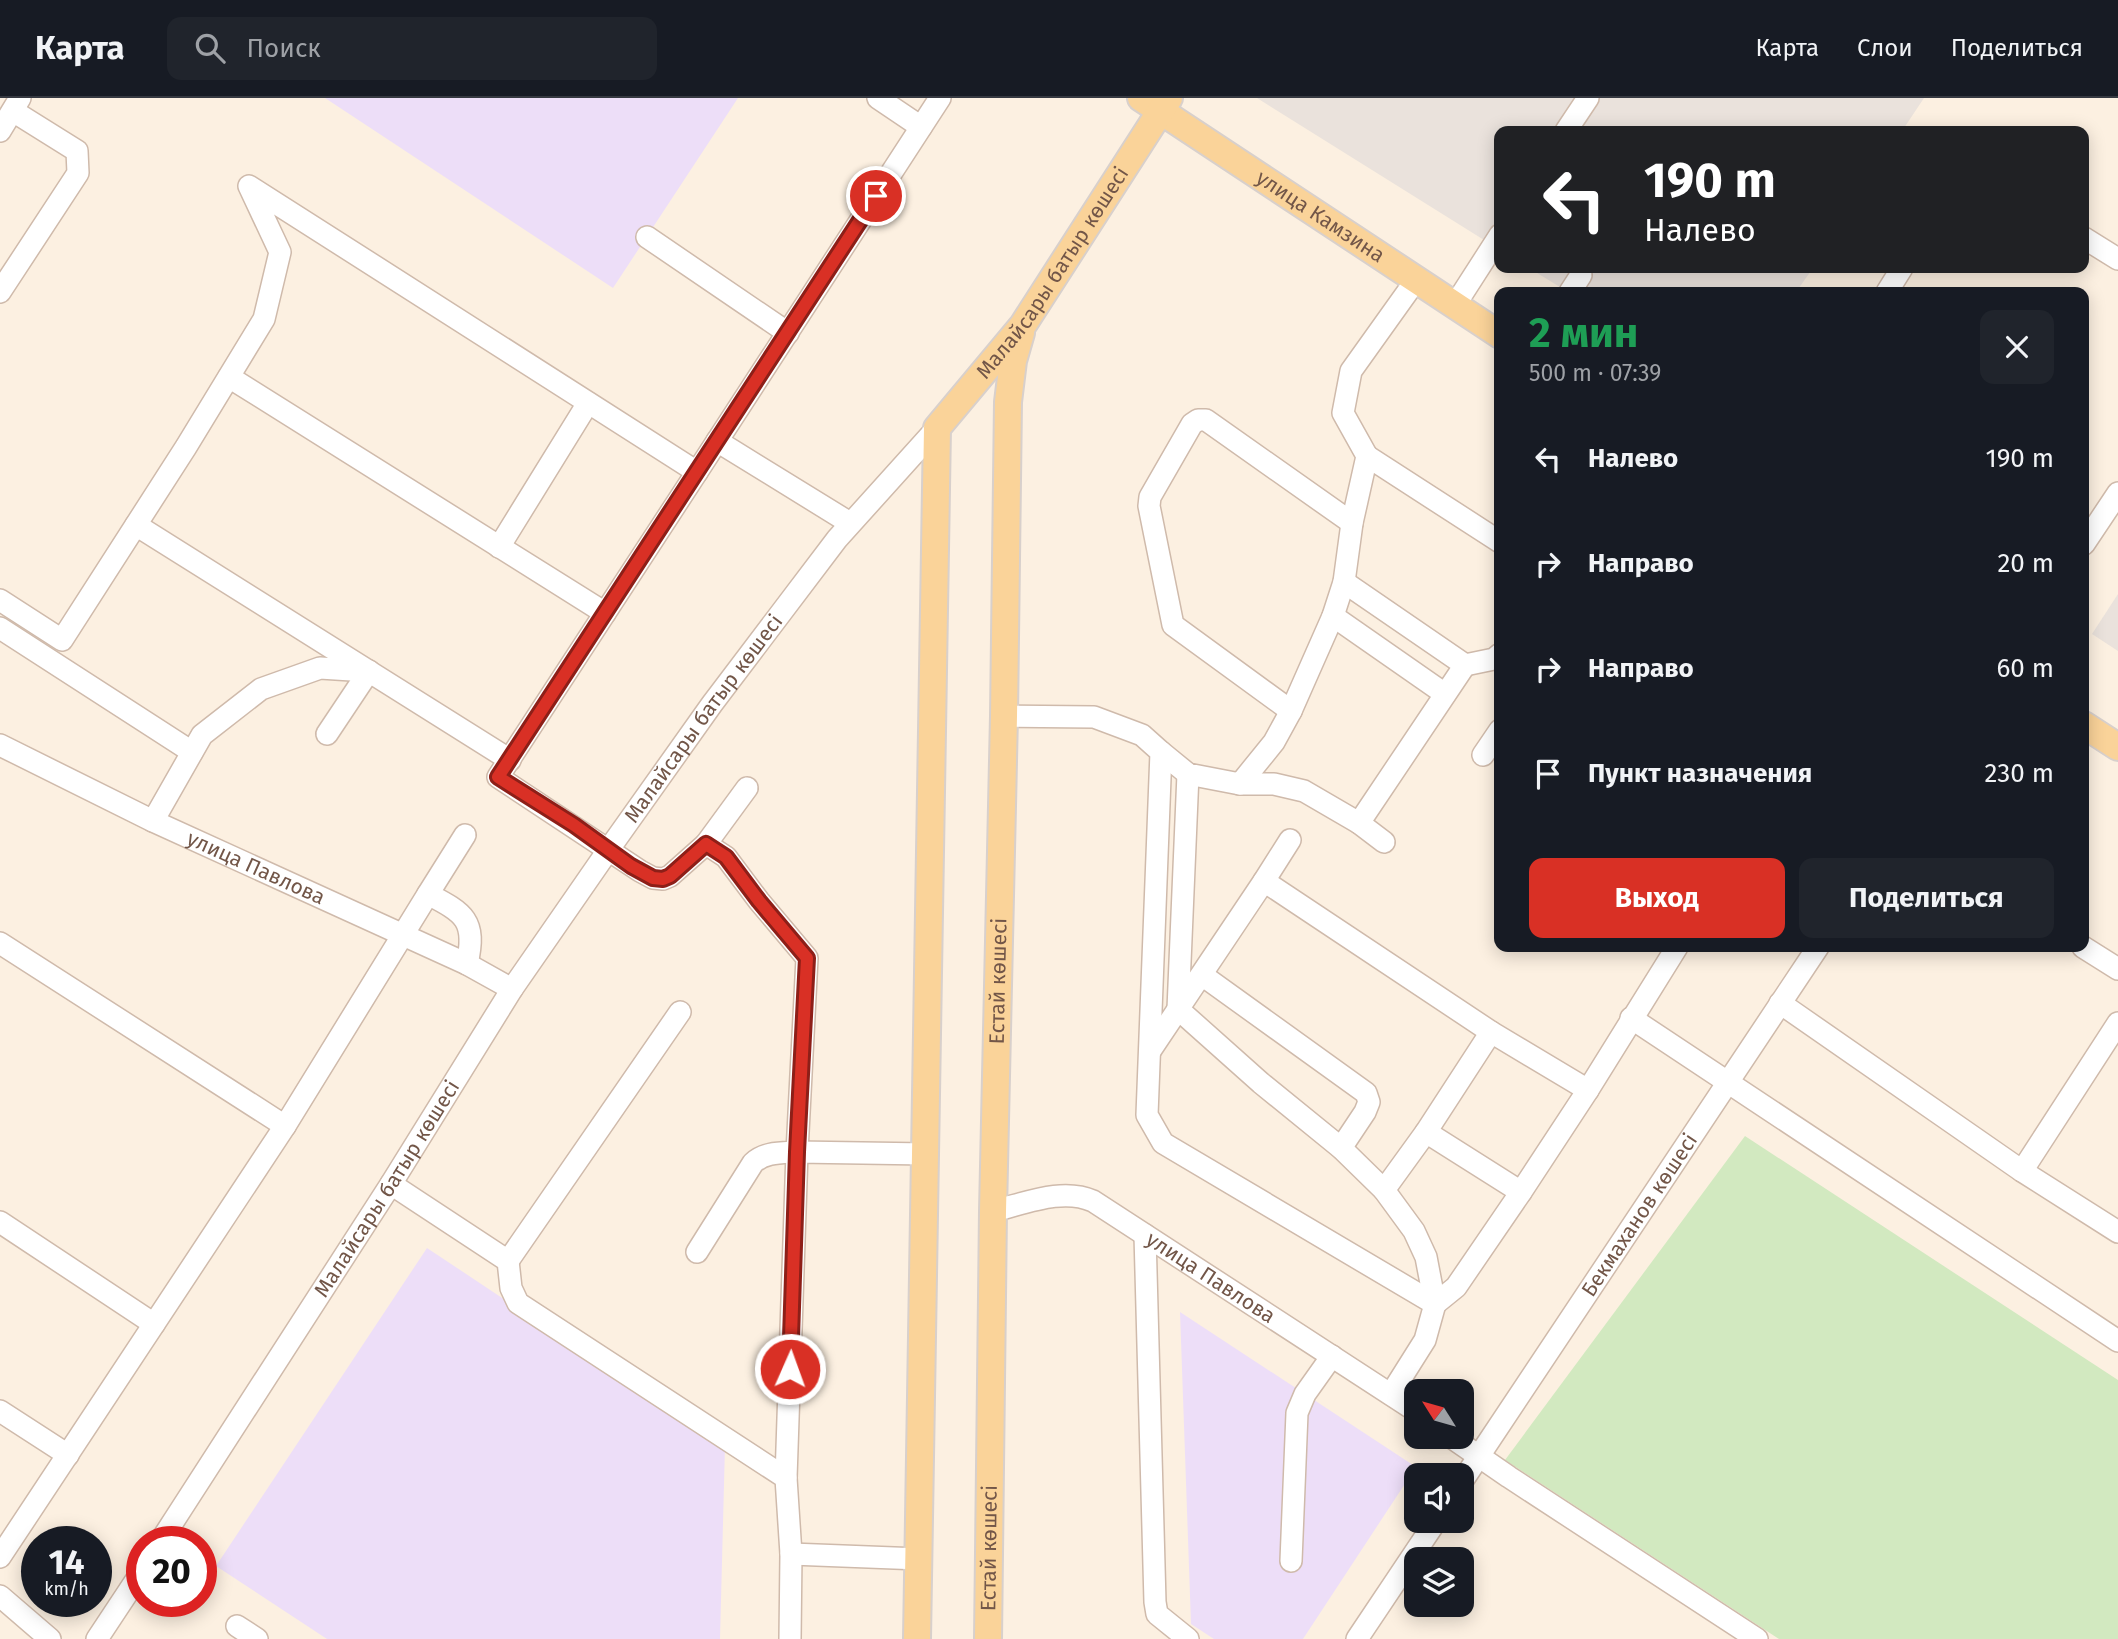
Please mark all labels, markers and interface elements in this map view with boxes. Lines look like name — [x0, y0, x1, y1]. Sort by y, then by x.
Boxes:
search box — [167, 17, 657, 80]
text: Карта — [35, 28, 125, 68]
icon: search — [191, 29, 229, 67]
text: Поиск — [247, 33, 321, 64]
text: Карта — [1755, 34, 1819, 62]
text: Слои — [1857, 34, 1913, 62]
text: Поделиться — [1951, 34, 2083, 62]
text: 190 m — [1644, 151, 1776, 210]
icon: left — [1529, 154, 1620, 245]
street label: Малайсары батыр көшесі — [971, 162, 1134, 384]
street label: улица Камзина — [1251, 165, 1390, 268]
pin — [846, 166, 906, 226]
icon: arrive — [857, 177, 895, 215]
text: Налево — [1644, 211, 1756, 249]
text: 2 мин — [1529, 308, 1638, 358]
button: close — [1980, 310, 2054, 384]
text: 500 m · 07:39 — [1529, 359, 1661, 387]
icon: left — [1529, 440, 1567, 478]
text: Налево — [1588, 443, 1678, 474]
text: 190 m — [1985, 443, 2054, 474]
icon: right — [1529, 545, 1567, 583]
text: Направо — [1588, 548, 1694, 579]
text: 20 m — [1997, 548, 2054, 579]
street label: Малайсары батыр көшесі — [619, 609, 788, 828]
icon: right — [1529, 650, 1567, 688]
text: Направо — [1588, 653, 1694, 684]
text: 60 m — [1996, 653, 2054, 684]
icon: arrive — [1529, 755, 1567, 793]
text: Пункт назначения — [1588, 758, 1812, 789]
text: 230 m — [1985, 758, 2054, 789]
street label: улица Павлова — [183, 825, 329, 911]
button: Выход — [1529, 858, 1785, 938]
button: Поделиться — [1799, 858, 2054, 938]
street label: Естай көшесі — [984, 918, 1013, 1044]
street label: Малайсары батыр көшесі — [309, 1075, 465, 1302]
street label: Бекмаханов көшесі — [1576, 1128, 1703, 1302]
street label: улица Павлова — [1141, 1226, 1280, 1329]
position arrow — [753, 1332, 827, 1406]
north arrow — [1404, 1379, 1474, 1449]
map controls — [1404, 1379, 1474, 1617]
button: sound — [1404, 1463, 1474, 1533]
street label: Естай көшесі — [975, 1485, 1003, 1611]
speed limit sign: 20 — [126, 1526, 217, 1617]
text: 14 — [48, 1541, 85, 1583]
button: layers — [1404, 1547, 1474, 1617]
text: km/h — [44, 1578, 89, 1600]

